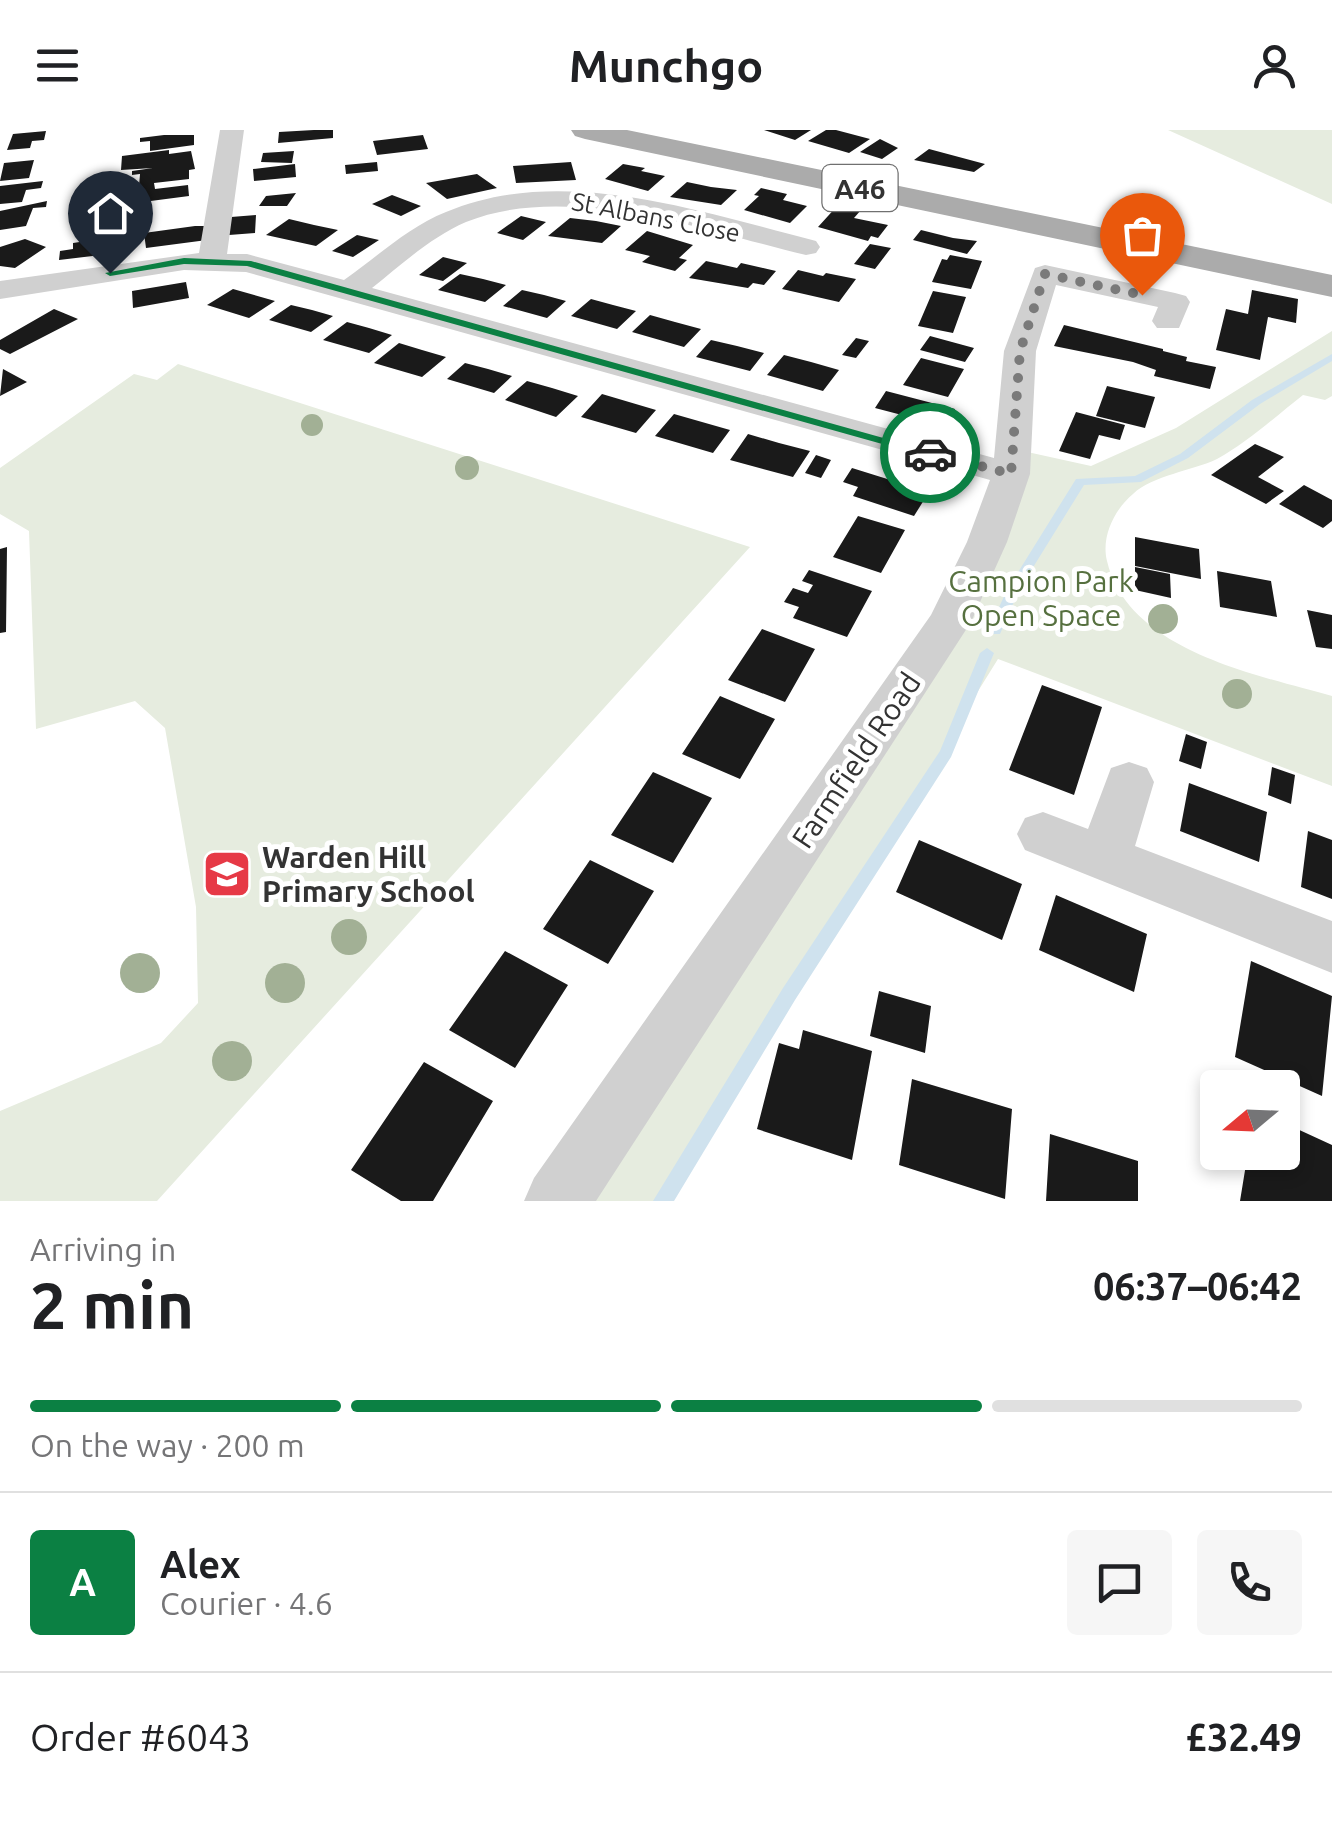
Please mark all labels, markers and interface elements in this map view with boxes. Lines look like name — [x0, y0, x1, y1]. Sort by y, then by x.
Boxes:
icon: menu — [30, 38, 85, 93]
icon: person — [1247, 38, 1302, 93]
text: Munchgo — [569, 40, 763, 91]
road number: A46 — [822, 165, 898, 211]
pin — [68, 171, 153, 274]
icon: home — [83, 186, 138, 241]
street label: St Albans Close — [569, 187, 743, 247]
pin — [1100, 193, 1185, 296]
icon: bag — [1115, 208, 1170, 263]
courier — [880, 403, 980, 503]
icon: car — [903, 426, 958, 481]
park label: Campion Park Open Space — [948, 564, 1134, 632]
street label: Farmfield Road — [785, 666, 927, 854]
place label: Warden Hill Primary School — [262, 840, 475, 908]
school or university icon: Warden Hill Primary School — [201, 848, 253, 900]
north arrow — [1200, 1070, 1300, 1170]
map controls — [1200, 1070, 1300, 1170]
text: Arriving in — [30, 1231, 176, 1267]
text: 06:37–06:42 — [1093, 1265, 1302, 1307]
text: 2 min — [30, 1268, 194, 1341]
text: On the way · 200 m — [30, 1427, 305, 1463]
button: chat — [1067, 1530, 1172, 1635]
button: phone — [1197, 1530, 1302, 1635]
text: Alex — [160, 1543, 241, 1585]
text: A — [69, 1561, 96, 1603]
text: Courier · 4.6 — [160, 1585, 333, 1621]
text: Order #6043 — [30, 1716, 251, 1758]
text: £32.49 — [1185, 1716, 1302, 1758]

